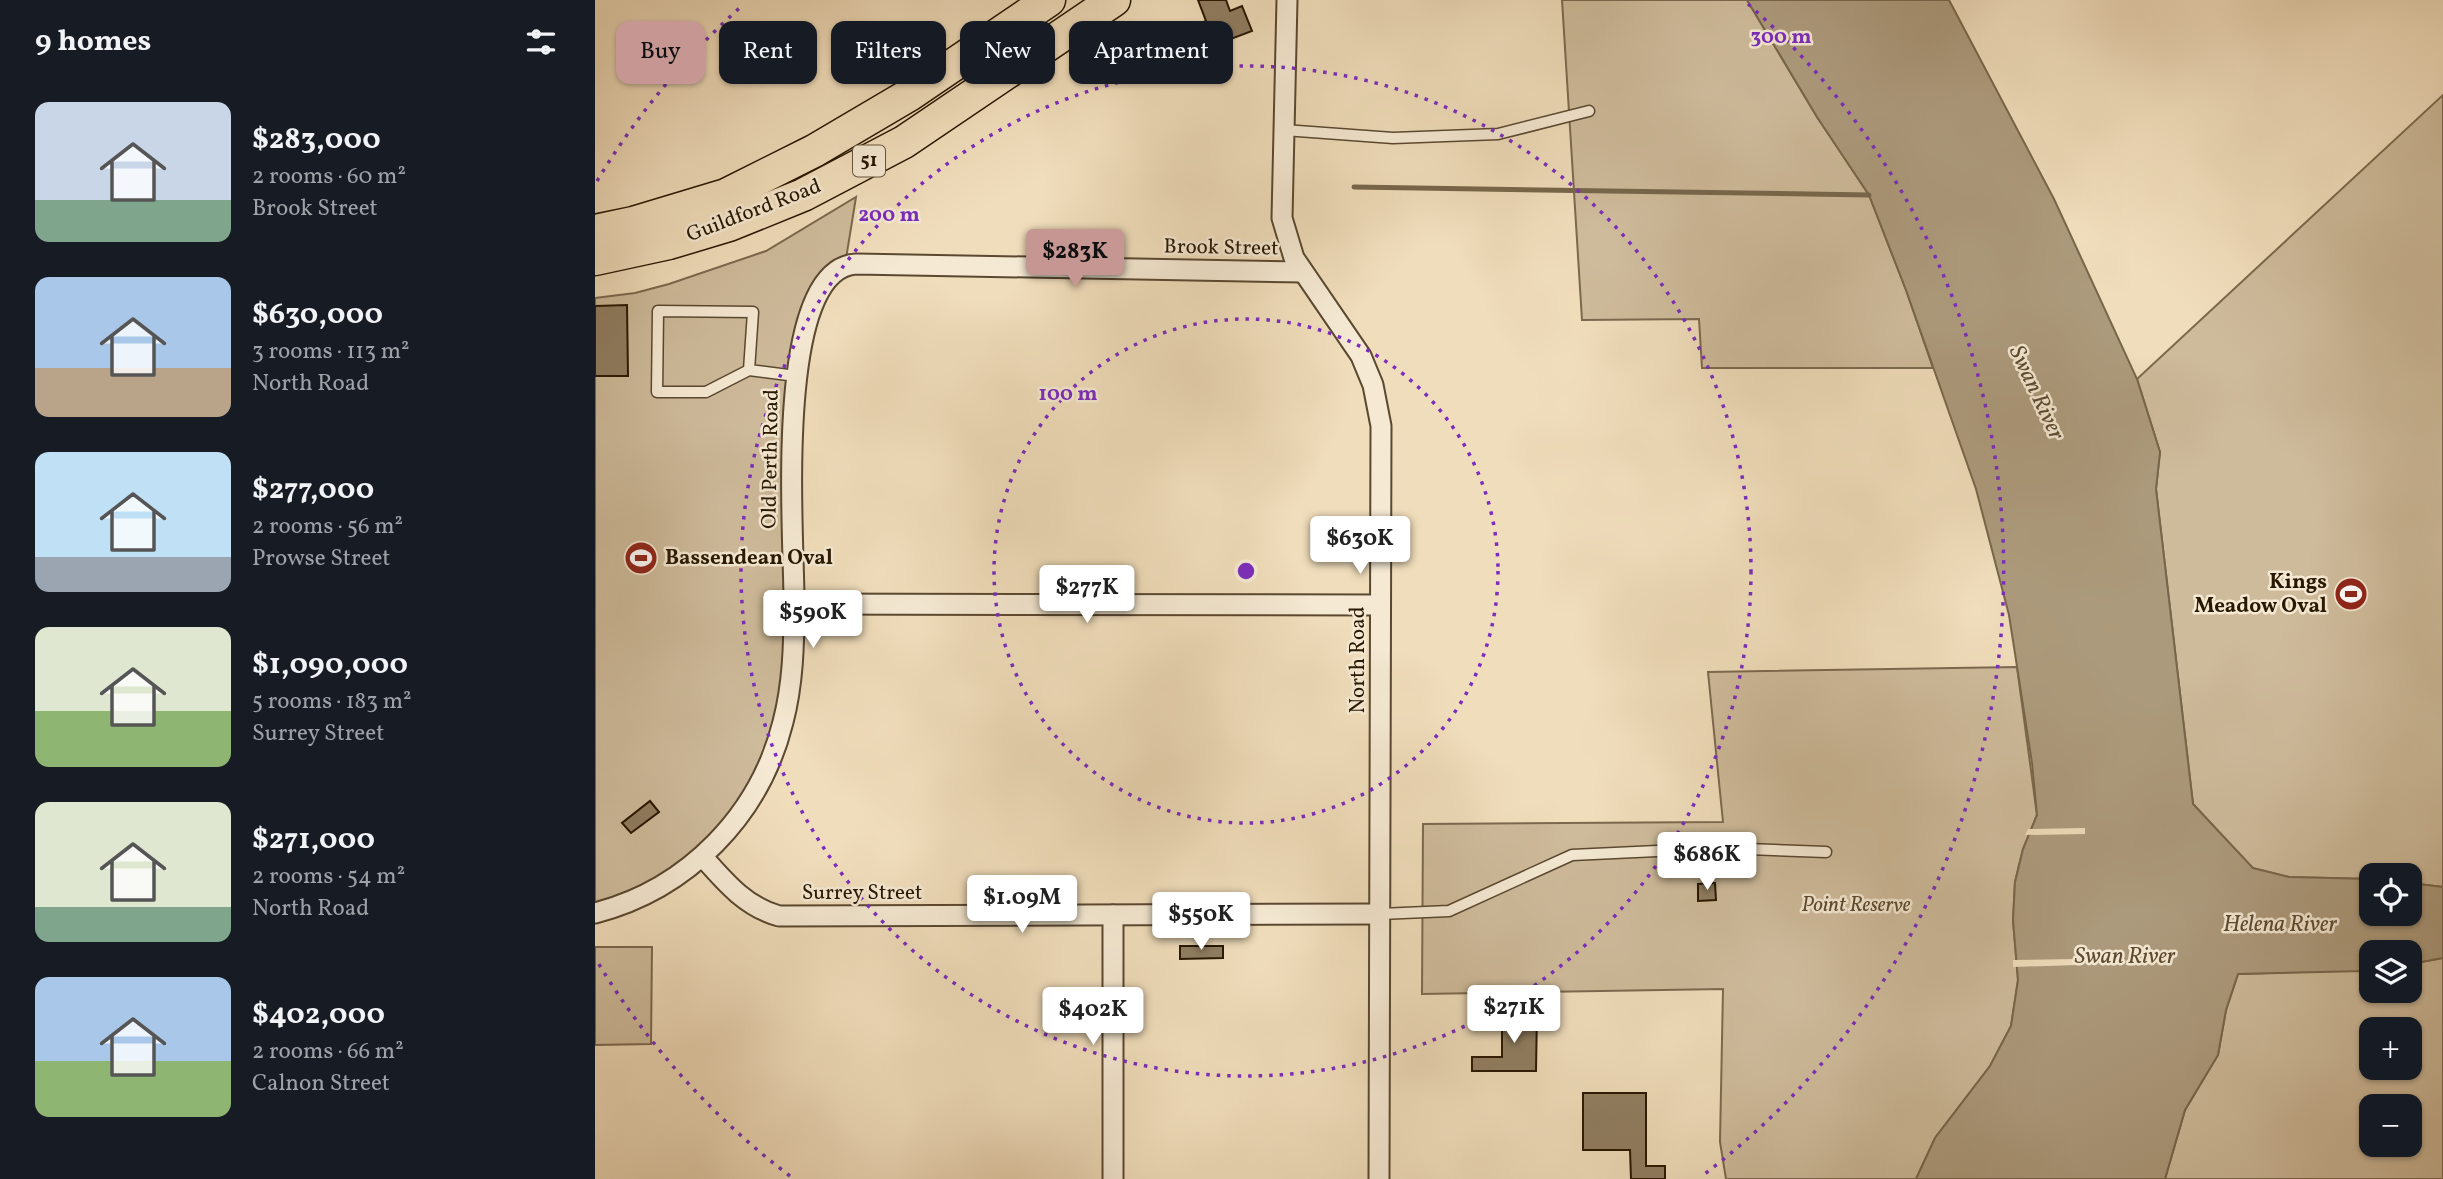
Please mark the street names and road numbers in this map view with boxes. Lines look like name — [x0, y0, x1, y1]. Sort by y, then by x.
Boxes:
road number: 51 — [853, 146, 885, 176]
street label: Guildford Road — [682, 172, 826, 250]
street label: Brook Street — [1163, 233, 1279, 263]
street label: Old Perth Road — [755, 389, 787, 529]
street label: North Road — [1344, 606, 1373, 714]
street label: Surrey Street — [802, 879, 922, 908]

